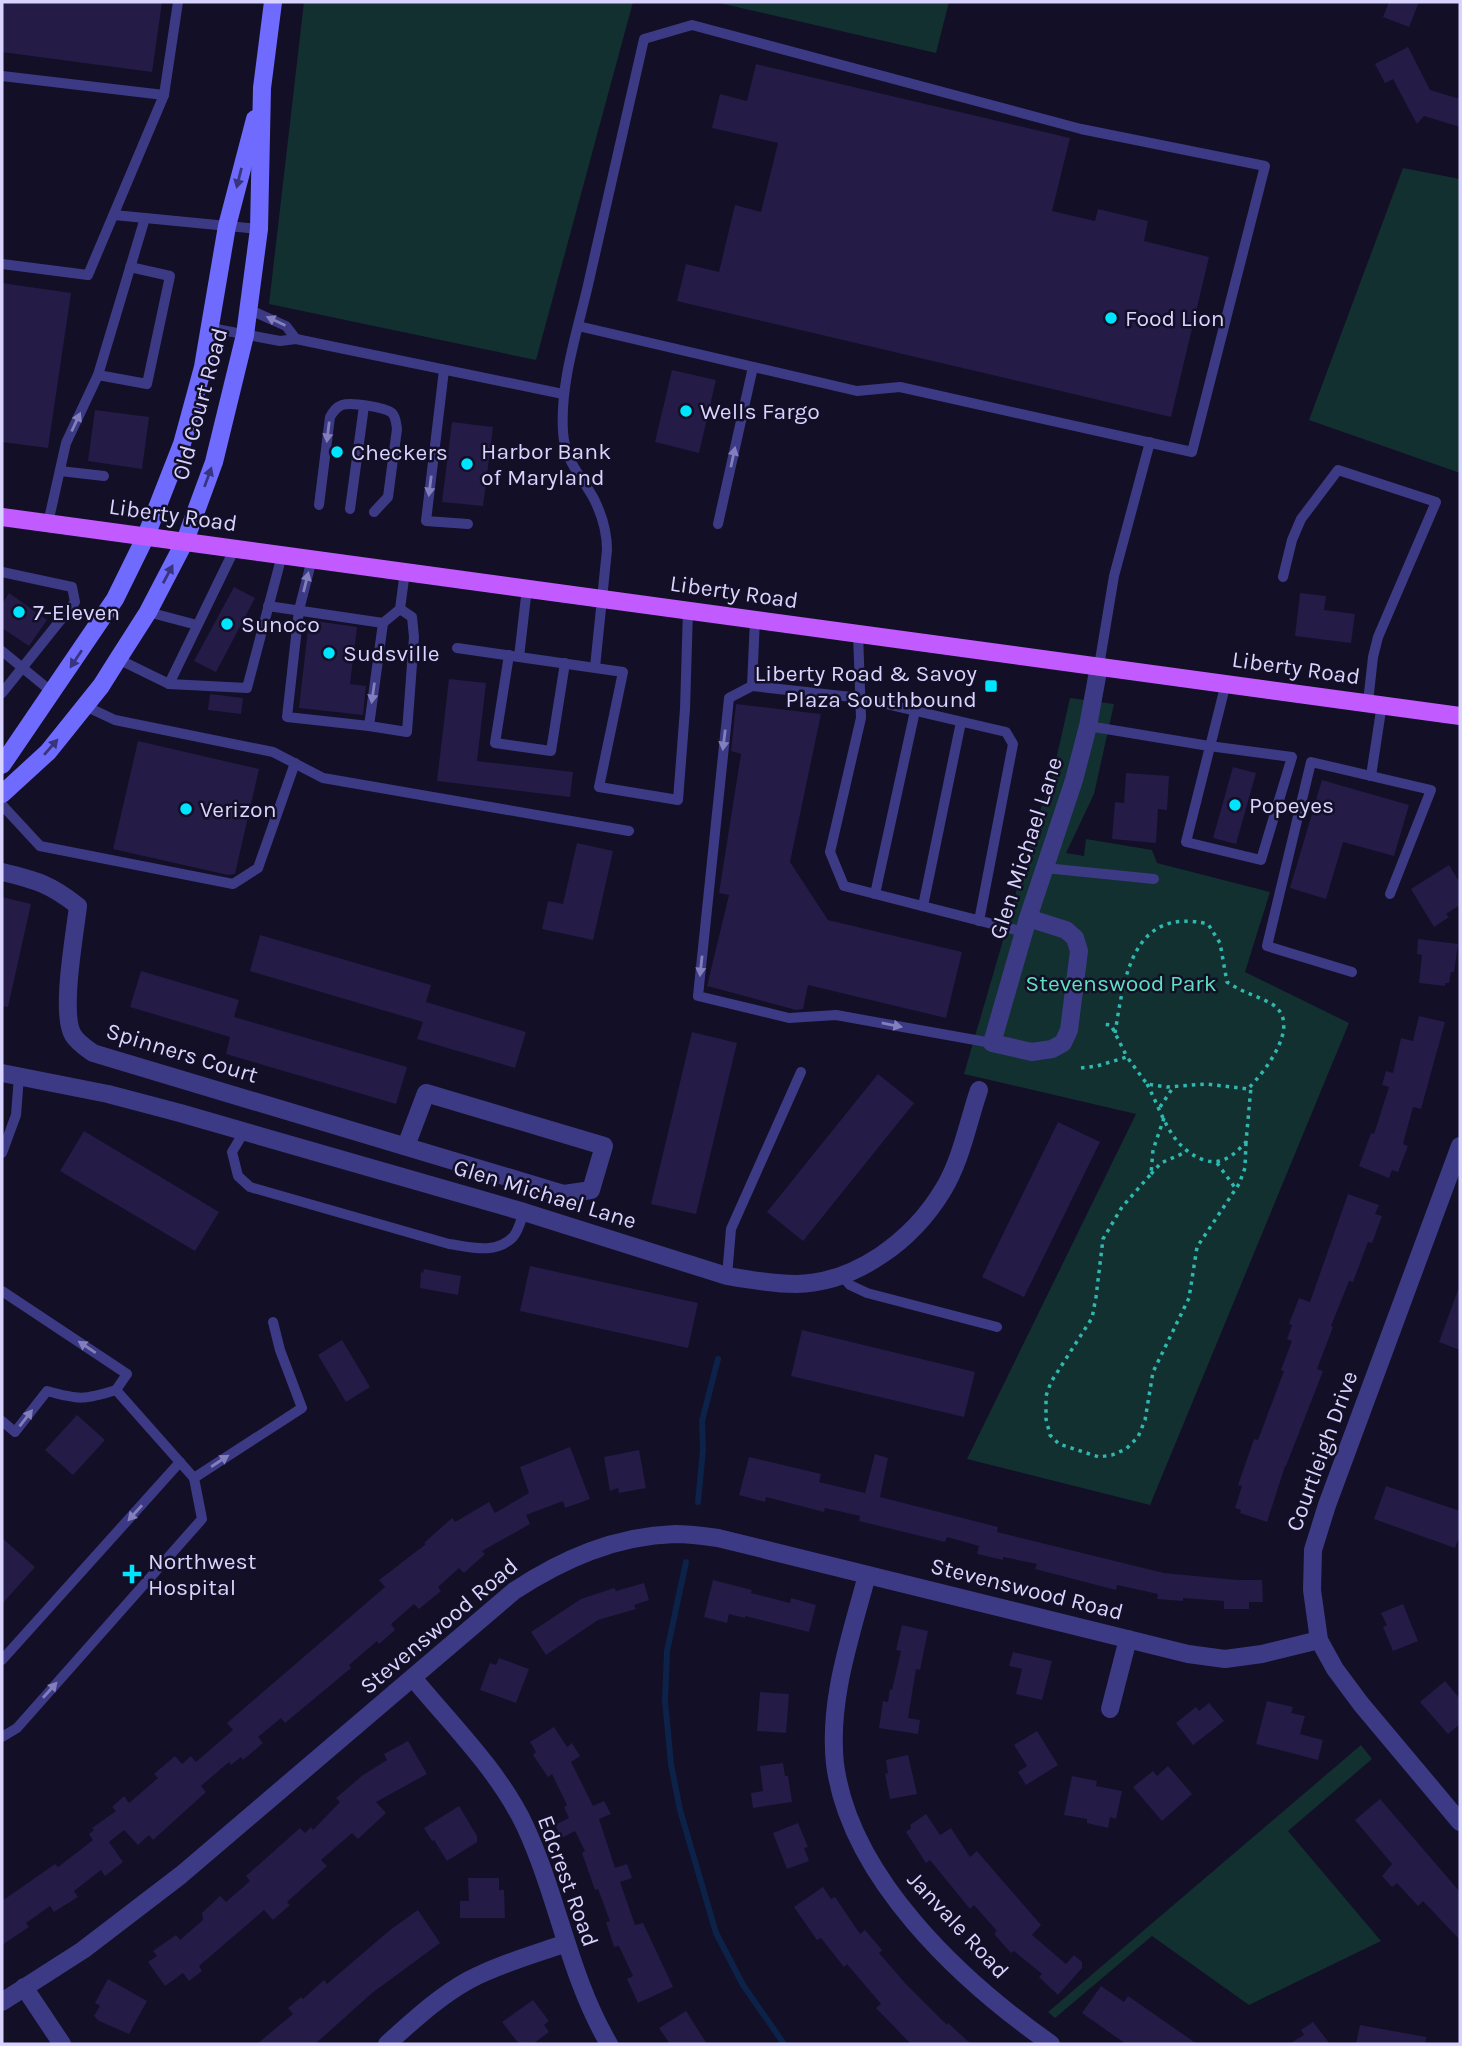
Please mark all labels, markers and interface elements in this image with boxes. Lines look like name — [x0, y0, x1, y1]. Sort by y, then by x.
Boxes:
one-way arrow — [233, 167, 244, 189]
place label: Food Lion — [1125, 305, 1225, 332]
marker: Food Lion — [1103, 310, 1119, 326]
one-way arrow — [266, 316, 286, 327]
street label: Old Court Road — [167, 325, 233, 483]
place label: Wells Fargo — [700, 398, 820, 425]
marker: Wells Fargo — [678, 403, 694, 419]
one-way arrow — [70, 412, 82, 432]
one-way arrow — [323, 421, 334, 443]
place label: Harbor Bank of Maryland — [481, 438, 611, 491]
place label: Checkers — [351, 439, 448, 466]
marker: Checkers — [329, 444, 345, 460]
one-way arrow — [728, 446, 739, 468]
marker: Harbor Bank of Maryland — [459, 456, 475, 472]
one-way arrow — [203, 467, 214, 488]
one-way arrow — [425, 475, 436, 497]
street label: Liberty Road — [107, 493, 239, 537]
one-way arrow — [162, 564, 174, 583]
street label: Liberty Road — [668, 570, 800, 614]
one-way arrow — [301, 571, 312, 593]
place label: 7-Eleven — [33, 599, 120, 626]
marker: 7-Eleven — [11, 604, 27, 620]
place label: Sunoco — [241, 611, 320, 638]
marker: Sunoco — [219, 616, 235, 632]
place label: Sudsville — [343, 640, 440, 667]
marker: Sudsville — [321, 645, 337, 661]
street label: Liberty Road — [1230, 646, 1362, 690]
one-way arrow — [69, 649, 82, 669]
place label: Liberty Road & Savoy Plaza Southbound — [755, 660, 977, 713]
marker: Liberty Road & Savoy Plaza Southbound — [983, 678, 999, 694]
one-way arrow — [368, 682, 379, 704]
one-way arrow — [718, 729, 729, 751]
one-way arrow — [43, 739, 58, 756]
street label: Glen Michael Lane — [984, 753, 1068, 943]
place label: Popeyes — [1249, 792, 1334, 819]
place label: Verizon — [200, 796, 277, 823]
marker: Popeyes — [1227, 797, 1243, 813]
marker: Verizon — [178, 801, 194, 817]
one-way arrow — [695, 956, 706, 978]
park label: Stevenswood Park — [1025, 970, 1217, 997]
street label: Spinners Court — [103, 1017, 261, 1089]
one-way arrow — [881, 1020, 903, 1031]
street label: Glen Michael Lane — [450, 1153, 640, 1235]
one-way arrow — [77, 1341, 96, 1354]
street label: Courtleigh Drive — [1280, 1367, 1364, 1535]
one-way arrow — [18, 1410, 33, 1428]
one-way arrow — [211, 1455, 230, 1468]
one-way arrow — [127, 1504, 143, 1521]
place label: Northwest Hospital — [148, 1548, 257, 1601]
street label: Stevenswood Road — [355, 1552, 523, 1700]
street label: Stevenswood Road — [928, 1552, 1126, 1626]
marker: Northwest Hospital — [122, 1564, 142, 1584]
one-way arrow — [42, 1681, 58, 1699]
street label: Edcrest Road — [532, 1812, 604, 1950]
street label: Janvale Road — [902, 1866, 1014, 1984]

